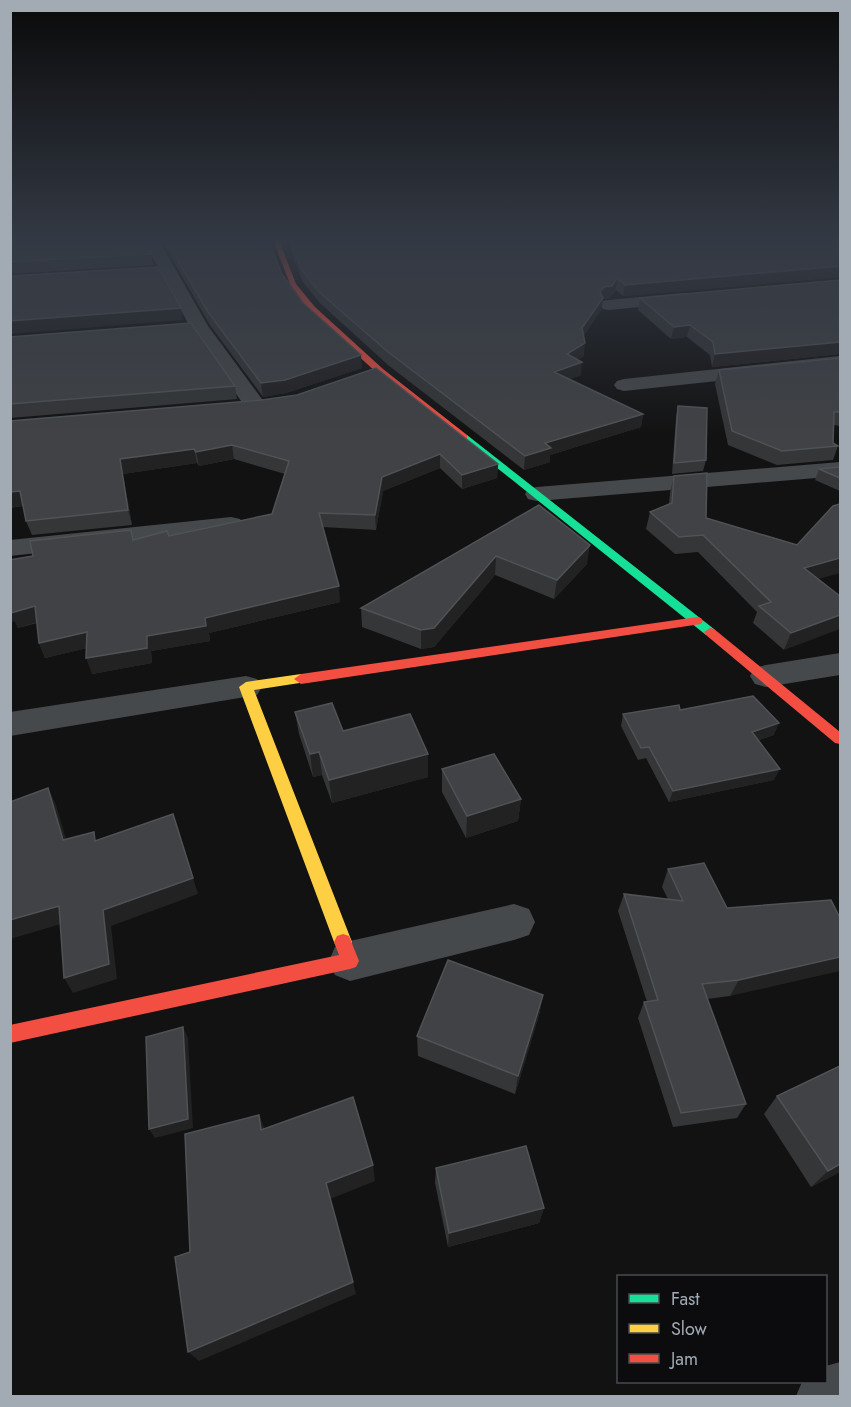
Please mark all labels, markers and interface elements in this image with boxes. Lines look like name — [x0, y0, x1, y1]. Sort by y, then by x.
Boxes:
legend — [617, 1275, 827, 1383]
text: Fast — [671, 1286, 700, 1312]
text: Slow — [671, 1316, 708, 1342]
text: Jam — [669, 1346, 698, 1372]

